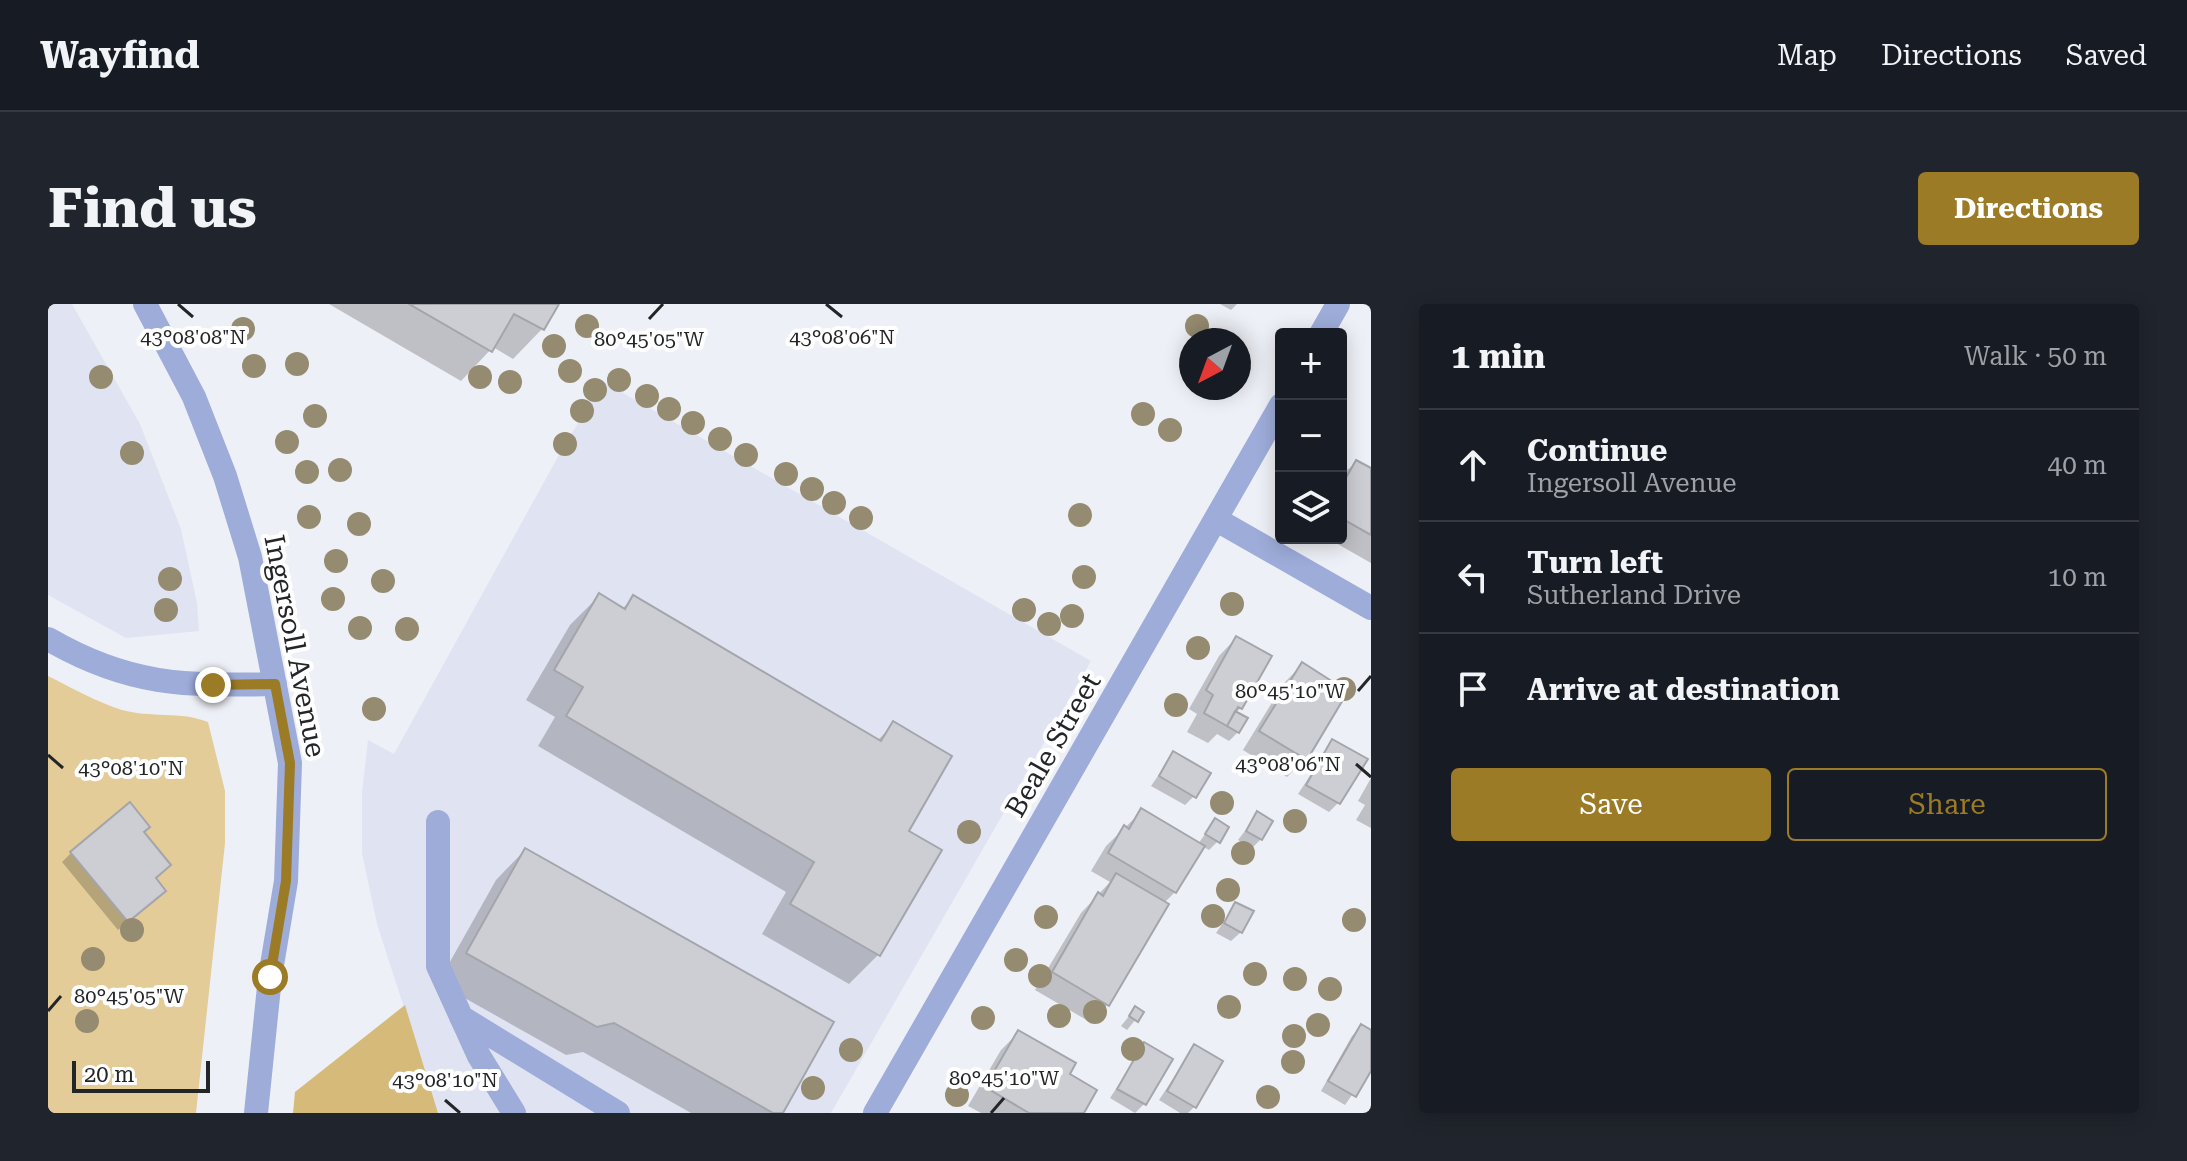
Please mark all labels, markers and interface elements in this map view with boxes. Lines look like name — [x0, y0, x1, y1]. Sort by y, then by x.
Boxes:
text: Wayfind — [40, 33, 200, 77]
text: Map — [1777, 39, 1837, 72]
text: Directions — [1881, 39, 2022, 72]
text: Saved — [2066, 39, 2147, 72]
button: Directions — [1918, 172, 2139, 245]
text: Find us — [48, 175, 257, 241]
text: 43°08'08"N — [140, 325, 246, 349]
text: 43°08'06"N — [789, 325, 895, 349]
text: 80°45'05"W — [594, 327, 705, 351]
north arrow — [1179, 328, 1251, 400]
map controls — [1275, 328, 1347, 544]
button: + — [1275, 328, 1347, 400]
text: 1 min — [1451, 336, 1546, 376]
text: Walk · 50 m — [1964, 341, 2107, 371]
button: − — [1275, 400, 1347, 472]
text: Continue — [1527, 433, 1667, 468]
icon: ahead — [1451, 443, 1495, 487]
text: 40 m — [2048, 450, 2107, 480]
text: Ingersoll Avenue — [1527, 468, 1737, 498]
button: layers — [1275, 472, 1347, 544]
street label: Ingersoll Avenue — [257, 532, 333, 760]
text: Turn left — [1527, 545, 1663, 580]
icon: left — [1451, 555, 1495, 599]
text: 10 m — [2048, 562, 2107, 592]
text: Sutherland Drive — [1527, 580, 1741, 610]
route end — [195, 667, 231, 703]
street label: Beale Street — [999, 667, 1107, 823]
icon: arrive — [1451, 667, 1495, 711]
text: Arrive at destination — [1527, 672, 1840, 707]
text: 80°45'10"W — [1235, 679, 1346, 703]
text: 43°08'06"N — [1235, 752, 1341, 776]
text: 43°08'10"N — [78, 756, 184, 780]
button: Save — [1451, 768, 1771, 841]
button: Share — [1787, 768, 2107, 841]
route start — [252, 959, 288, 995]
text: 80°45'05"W — [74, 984, 185, 1008]
scale bar — [72, 1057, 210, 1093]
text: 20 m — [84, 1062, 134, 1087]
text: 80°45'10"W — [949, 1066, 1060, 1090]
text: 43°08'10"N — [392, 1068, 498, 1092]

